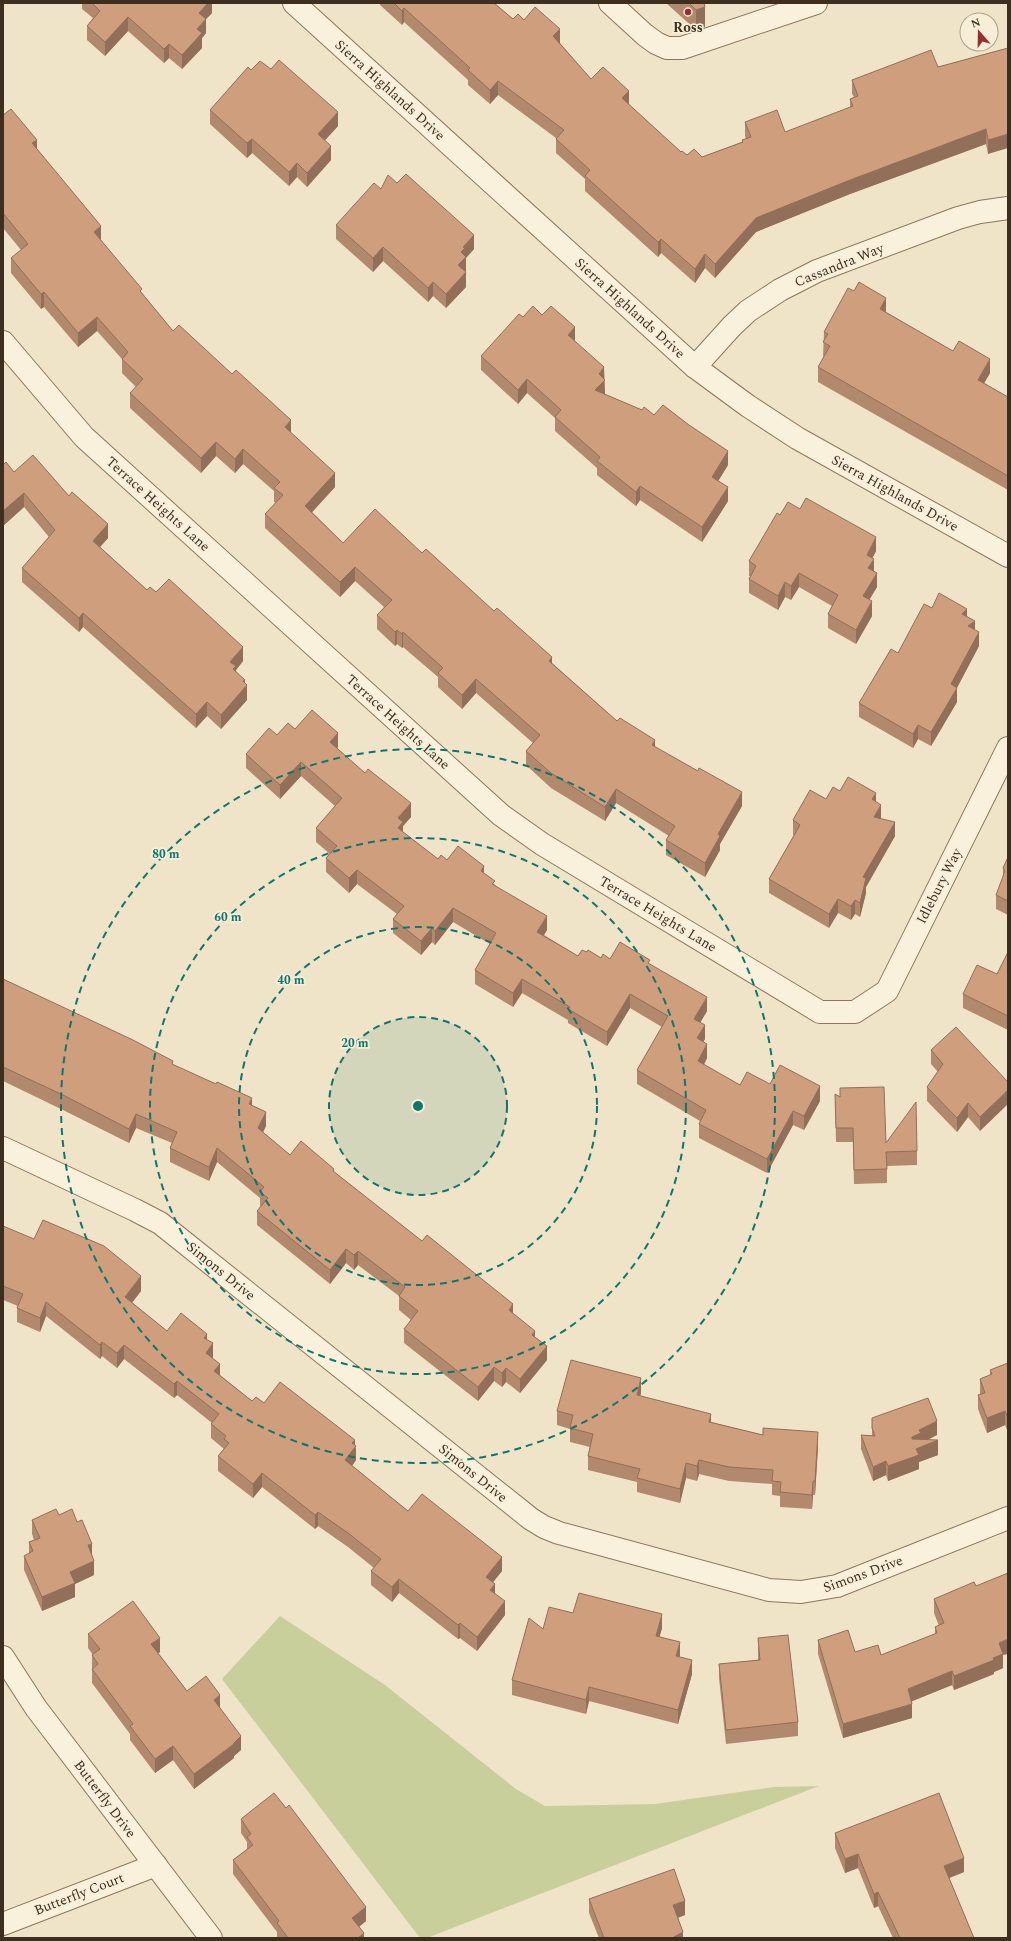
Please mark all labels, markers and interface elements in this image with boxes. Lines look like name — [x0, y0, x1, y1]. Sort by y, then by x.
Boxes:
marker: Ross — [683, 7, 693, 17]
north arrow — [959, 12, 999, 52]
text: N — [969, 14, 983, 33]
place label: Ross — [673, 17, 703, 38]
street label: Sierra Highlands Drive — [330, 35, 450, 146]
street label: Cassandra Way — [791, 237, 888, 292]
street label: Sierra Highlands Drive — [570, 253, 690, 364]
street label: Sierra Highlands Drive — [828, 449, 963, 537]
street label: Terrace Heights Lane — [101, 451, 215, 557]
street label: Terrace Heights Lane — [341, 669, 455, 775]
street label: Idlebury Way — [911, 843, 968, 928]
text: 80 m — [152, 845, 180, 864]
street label: Terrace Heights Lane — [595, 871, 721, 958]
text: 60 m — [214, 908, 242, 927]
text: 40 m — [277, 971, 305, 990]
text: 20 m — [341, 1034, 369, 1053]
centre of rings — [411, 1099, 425, 1113]
street label: Simons Drive — [182, 1237, 260, 1306]
street label: Simons Drive — [434, 1439, 512, 1508]
street label: Simons Drive — [820, 1550, 906, 1598]
street label: Butterfly Drive — [69, 1756, 141, 1843]
street label: Butterfly Court — [31, 1867, 127, 1921]

